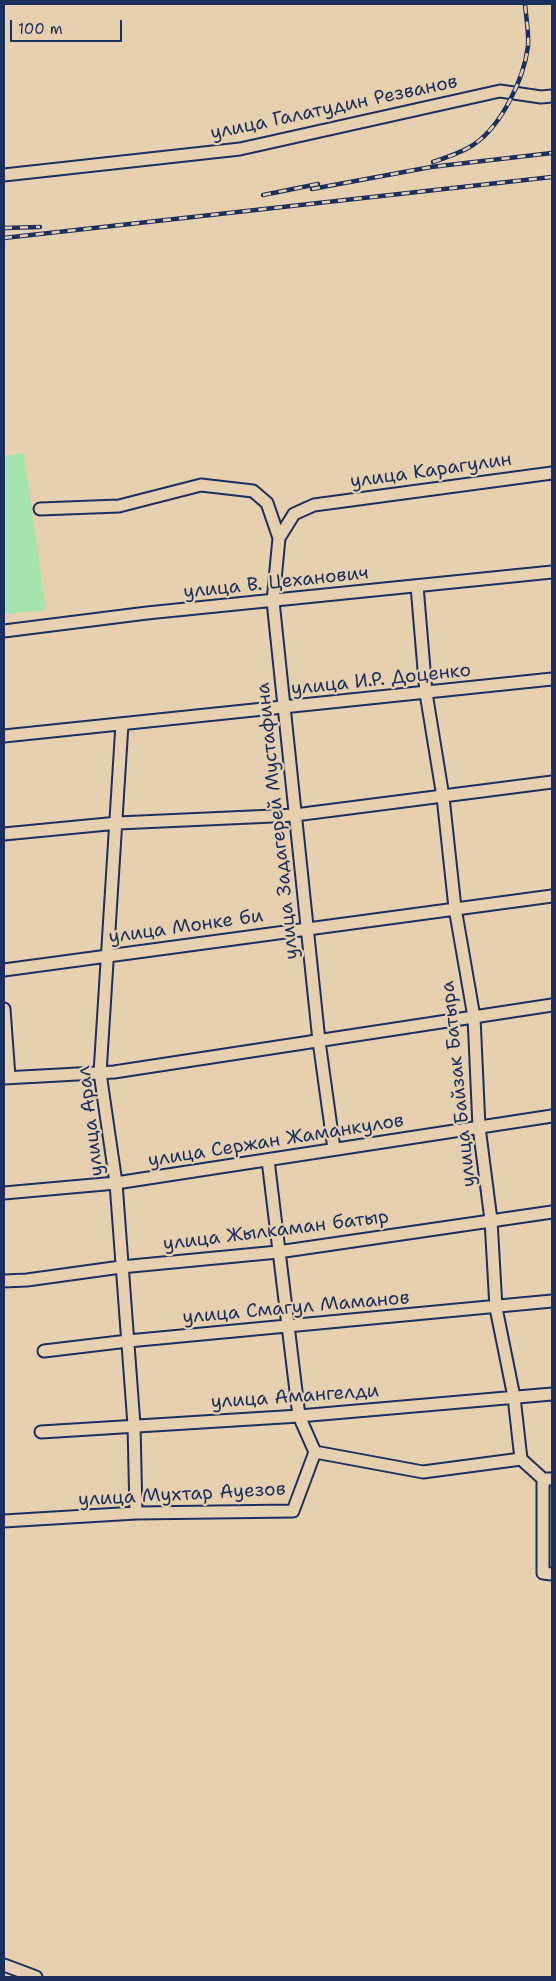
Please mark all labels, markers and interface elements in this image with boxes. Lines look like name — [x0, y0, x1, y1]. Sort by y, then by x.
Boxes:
scale bar — [12, 10, 125, 42]
text: 100 m — [18, 19, 63, 39]
street label: улица Галатудин Резванов — [208, 71, 460, 145]
street label: улица Карагулин — [349, 448, 513, 494]
street label: улица В. Цеханович — [182, 562, 370, 604]
street label: улица И.Р. Доценко — [290, 659, 472, 701]
street label: улица Задагерей Мустафина — [252, 681, 304, 961]
street label: улица Монке би — [107, 905, 265, 949]
street label: улица Байзак Батыра — [437, 980, 481, 1188]
street label: улица Арал — [73, 1065, 109, 1177]
street label: улица Сержан Жаманкулов — [147, 1110, 405, 1172]
street label: улица Жылкаман батыр — [162, 1206, 390, 1256]
street label: улица Смагул Маманов — [182, 1287, 410, 1329]
street label: улица Амангелди — [210, 1380, 380, 1414]
street label: улица Мухтар Ауезов — [78, 1478, 286, 1512]

